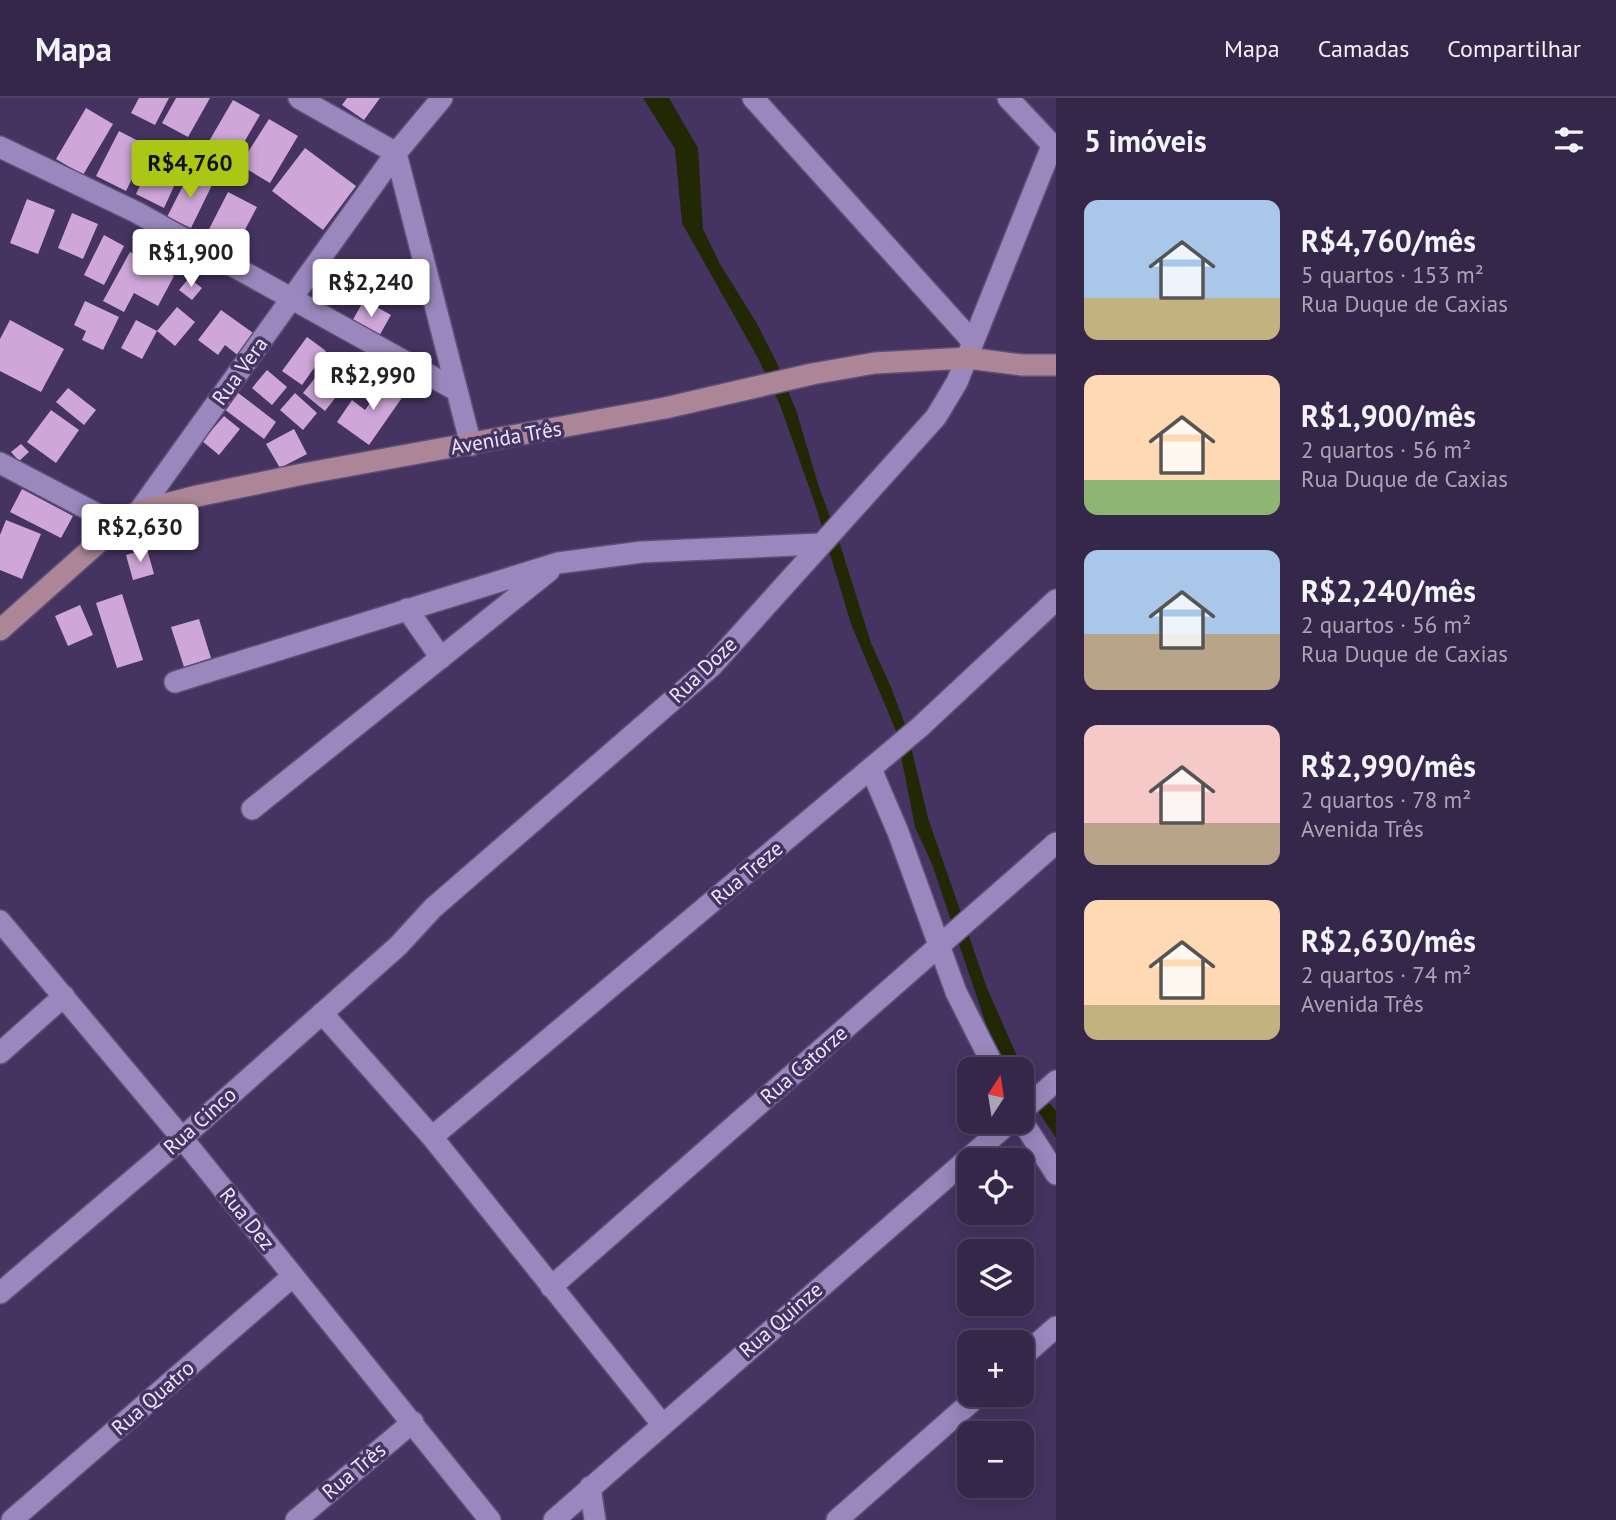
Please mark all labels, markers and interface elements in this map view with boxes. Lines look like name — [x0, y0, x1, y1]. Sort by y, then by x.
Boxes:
text: Mapa — [35, 27, 112, 70]
text: Mapa — [1224, 33, 1280, 64]
text: Camadas — [1318, 33, 1409, 64]
text: Compartilhar — [1447, 33, 1581, 64]
text: 5 imóveis — [1084, 121, 1207, 160]
icon: filters — [1550, 121, 1588, 159]
pin: R$4,760 — [125, 140, 255, 200]
text: R$4,760 — [148, 148, 232, 177]
text: R$4,760/mês — [1301, 221, 1476, 260]
icon: home — [1140, 228, 1224, 312]
pin: R$1,900 — [126, 230, 256, 289]
text: R$1,900 — [149, 237, 233, 266]
pin: R$2,240 — [306, 260, 436, 319]
text: 5 quartos · 153 m² — [1301, 260, 1484, 289]
text: R$2,240 — [329, 267, 413, 296]
text: Rua Duque de Caxias — [1301, 289, 1508, 318]
street label: Rua Vera — [206, 331, 273, 410]
pin: R$2,990 — [308, 352, 438, 412]
text: R$2,990 — [331, 360, 415, 389]
text: R$1,900/mês — [1301, 396, 1476, 435]
icon: home — [1140, 403, 1224, 487]
street label: Avenida Três — [448, 414, 563, 461]
text: 2 quartos · 56 m² — [1301, 435, 1471, 464]
text: Rua Duque de Caxias — [1301, 464, 1508, 493]
pin: R$2,630 — [75, 504, 205, 564]
text: R$2,630 — [98, 512, 182, 541]
text: R$2,240/mês — [1301, 571, 1476, 610]
icon: home — [1140, 578, 1224, 662]
text: 2 quartos · 56 m² — [1301, 610, 1471, 639]
street label: Rua Doze — [663, 631, 742, 709]
text: Rua Duque de Caxias — [1301, 639, 1508, 668]
text: R$2,990/mês — [1301, 746, 1476, 785]
icon: home — [1140, 753, 1224, 837]
text: 2 quartos · 78 m² — [1301, 785, 1471, 814]
text: Avenida Três — [1301, 814, 1424, 843]
street label: Rua Treze — [705, 835, 788, 911]
text: R$2,630/mês — [1301, 921, 1476, 960]
icon: home — [1140, 928, 1224, 1012]
text: 2 quartos · 74 m² — [1301, 960, 1471, 989]
text: Avenida Três — [1301, 989, 1424, 1018]
street label: Rua Catorze — [755, 1019, 853, 1110]
north arrow — [957, 1057, 1034, 1134]
map controls — [957, 1057, 1034, 1498]
street label: Rua Cinco — [158, 1081, 242, 1160]
button: locate — [957, 1148, 1034, 1225]
street label: Rua Dez — [214, 1182, 281, 1256]
button: layers — [957, 1239, 1034, 1316]
street label: Rua Quinze — [733, 1276, 828, 1363]
button: + — [957, 1330, 1034, 1407]
street label: Rua Quatro — [106, 1354, 200, 1441]
button: − — [957, 1421, 1034, 1498]
street label: Rua Três — [316, 1436, 391, 1505]

